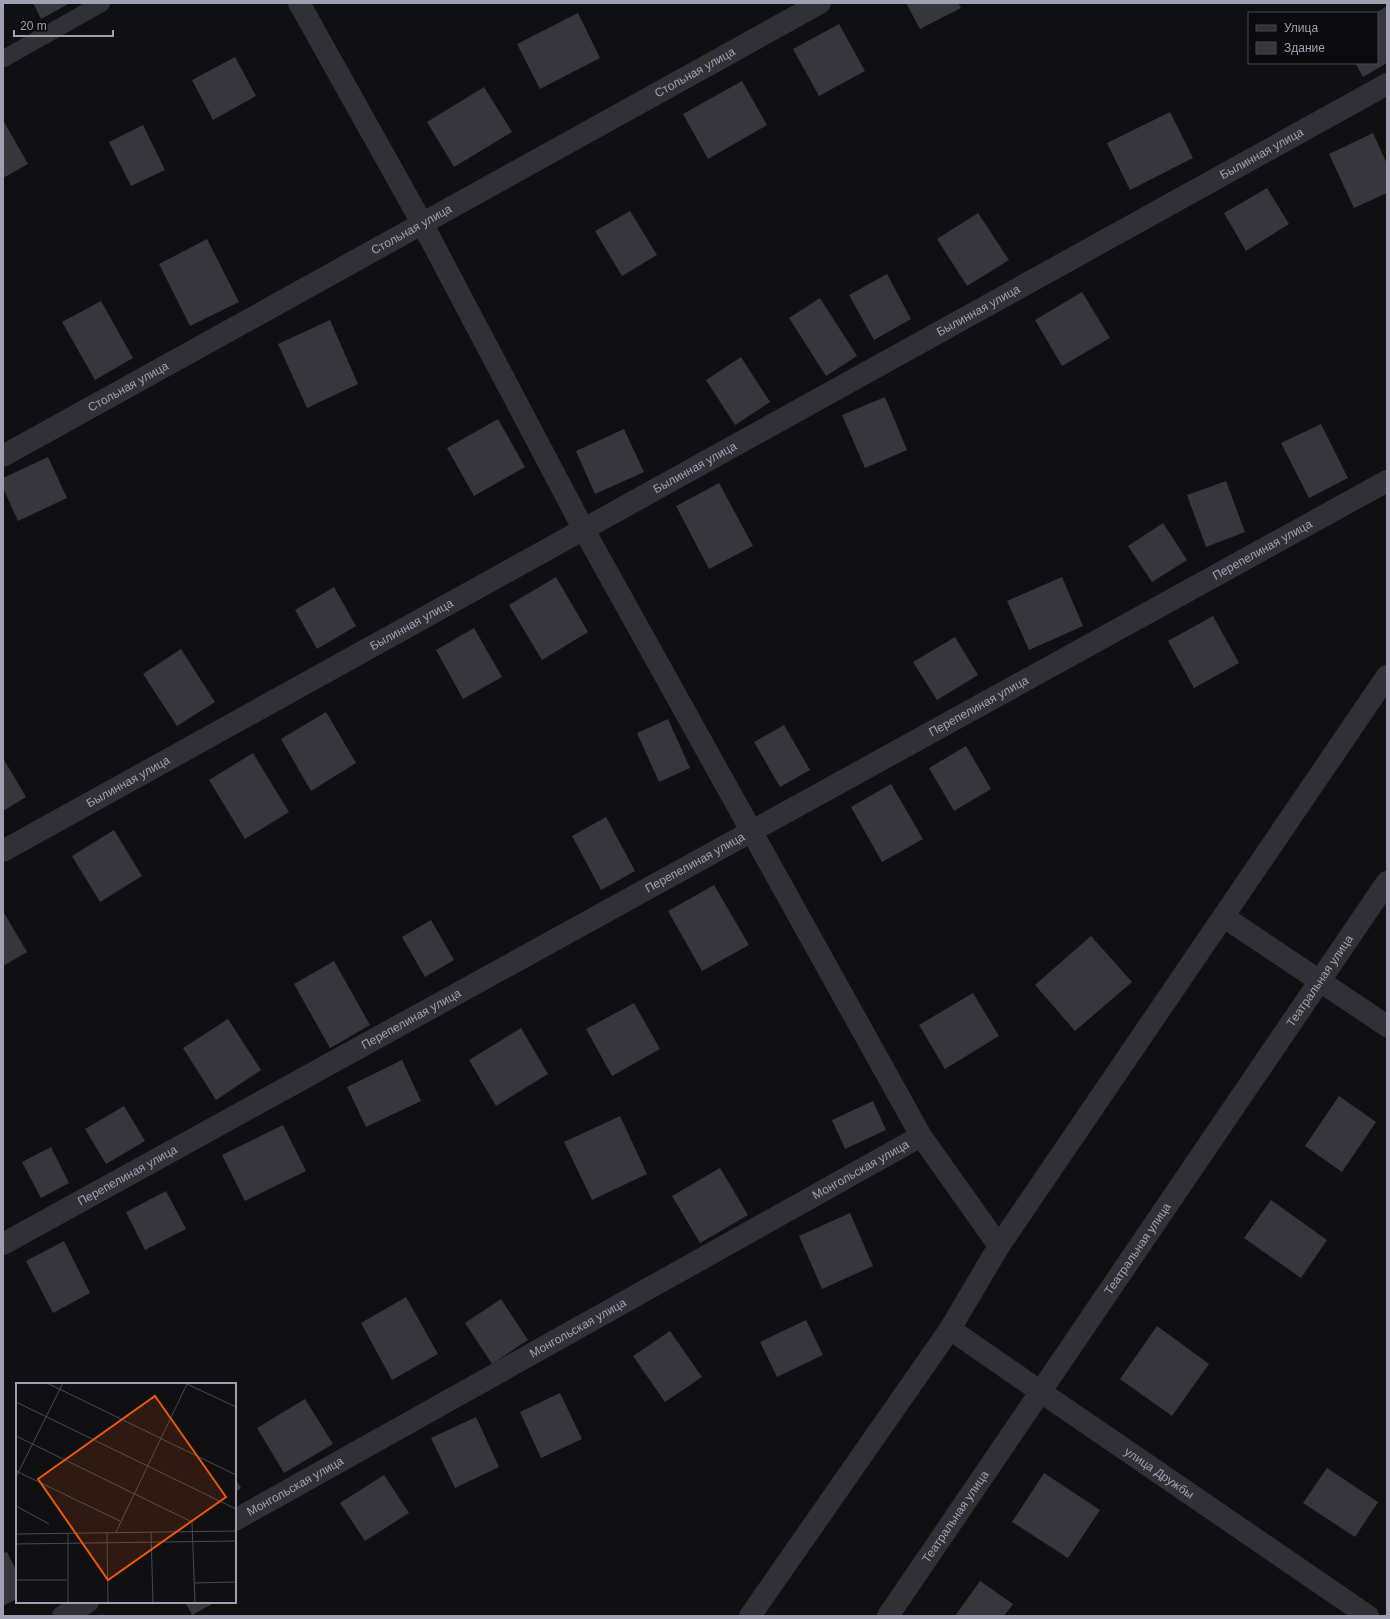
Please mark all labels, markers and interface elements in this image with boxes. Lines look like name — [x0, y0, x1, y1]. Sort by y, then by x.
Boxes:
scale bar — [14, 12, 113, 38]
legend — [1248, 12, 1378, 64]
text: 20 m — [20, 19, 47, 33]
text: Улица — [1284, 21, 1318, 35]
text: Здание — [1284, 41, 1325, 55]
street label: Стольная улица — [652, 44, 738, 100]
street label: Былинная улица — [1218, 125, 1306, 182]
street label: Стольная улица — [369, 201, 454, 257]
street label: Былинная улица — [934, 282, 1023, 339]
street label: Стольная улица — [85, 359, 171, 415]
street label: Былинная улица — [651, 439, 739, 496]
street label: Перепелиная улица — [1210, 517, 1315, 583]
street label: Былинная улица — [367, 596, 456, 653]
street label: Перепелиная улица — [926, 673, 1031, 739]
street label: Былинная улица — [84, 753, 172, 810]
street label: Перепелиная улица — [643, 829, 747, 896]
street label: Театральная улица — [1284, 932, 1356, 1030]
street label: Перепелиная улица — [359, 986, 464, 1052]
street label: Монгольская улица — [810, 1137, 912, 1202]
street label: Перепелиная улица — [75, 1142, 180, 1208]
street label: Театральная улица — [1101, 1200, 1174, 1297]
street label: Монгольская улица — [527, 1295, 629, 1361]
inset map — [16, 1383, 236, 1603]
street label: улица Дружбы — [1122, 1444, 1197, 1502]
street label: Монгольская улица — [245, 1454, 346, 1519]
street label: Театральная улица — [919, 1468, 992, 1565]

